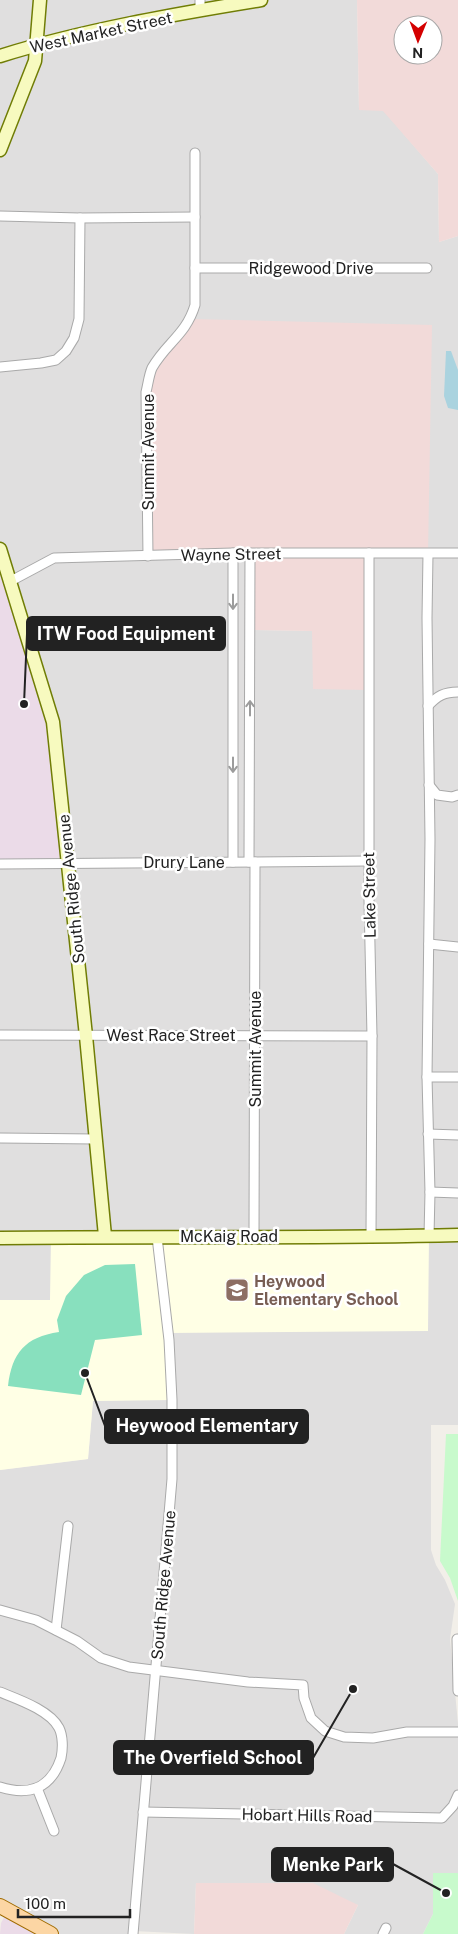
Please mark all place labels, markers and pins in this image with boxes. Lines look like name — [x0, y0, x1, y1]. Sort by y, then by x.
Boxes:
callout: ITW Food Equipment — [27, 617, 225, 650]
place label: Heywood Elementary School — [254, 1272, 399, 1309]
school or university icon: Heywood Elementary School — [224, 1277, 250, 1303]
callout: Heywood Elementary — [105, 1410, 308, 1443]
callout: The Overfield School — [114, 1741, 313, 1774]
callout: Menke Park — [272, 1848, 393, 1881]

